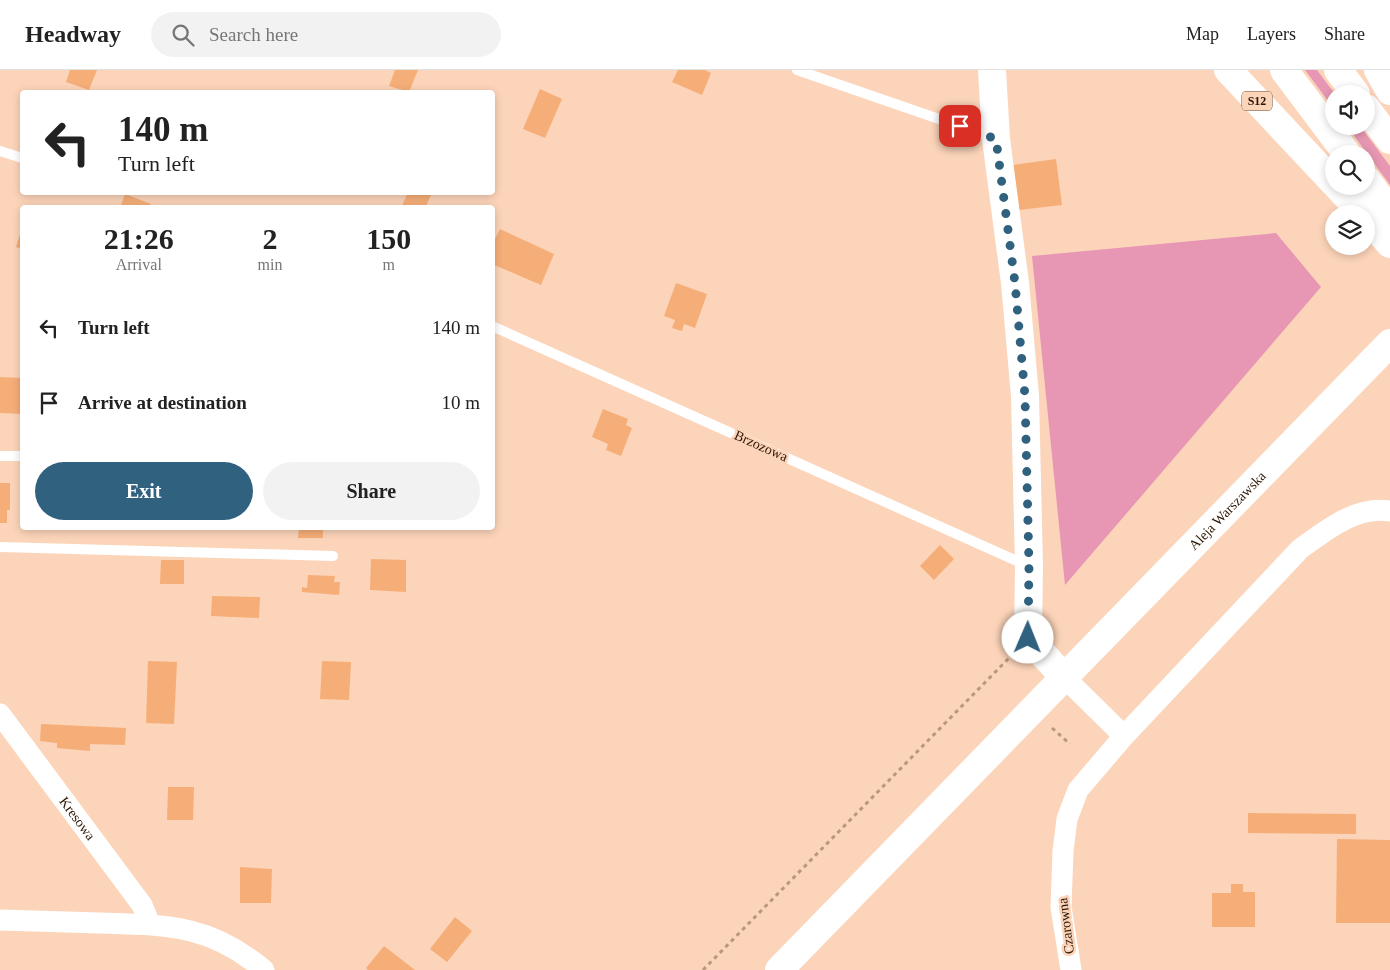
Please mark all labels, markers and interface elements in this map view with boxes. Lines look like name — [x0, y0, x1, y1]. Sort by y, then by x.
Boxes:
search box — [151, 12, 501, 57]
text: Headway — [25, 21, 121, 47]
icon: search — [169, 21, 197, 49]
text: Search here — [209, 24, 298, 45]
text: Map — [1186, 24, 1219, 44]
text: Layers — [1247, 24, 1296, 44]
text: Share — [1324, 24, 1365, 44]
map controls — [1325, 85, 1375, 255]
button: sound — [1325, 85, 1375, 135]
road number: S12 — [1242, 92, 1272, 110]
pin — [939, 105, 981, 147]
icon: left — [35, 110, 100, 175]
text: 140 m — [118, 110, 208, 149]
icon: arrive — [946, 112, 974, 140]
button: search — [1325, 145, 1375, 195]
text: Turn left — [118, 151, 195, 176]
button: layers — [1325, 205, 1375, 255]
text: 21:26 — [104, 222, 174, 255]
text: 2 — [262, 222, 277, 255]
text: 150 — [366, 222, 411, 255]
text: Arrival — [116, 256, 162, 273]
text: min — [258, 256, 282, 273]
text: m — [382, 256, 395, 273]
icon: left — [35, 314, 63, 342]
text: Turn left — [78, 317, 150, 338]
text: 140 m — [432, 317, 480, 338]
icon: arrive — [35, 389, 63, 417]
text: Arrive at destination — [78, 392, 247, 413]
text: 10 m — [441, 392, 480, 413]
street label: Brzozowa — [732, 428, 791, 465]
button: Exit — [35, 462, 253, 520]
button: Share — [263, 462, 480, 520]
street label: Aleja Warszawska — [1186, 467, 1269, 552]
position arrow — [1001, 611, 1053, 663]
street label: Kresowa — [57, 794, 99, 843]
street label: Czarowna — [1055, 896, 1077, 955]

